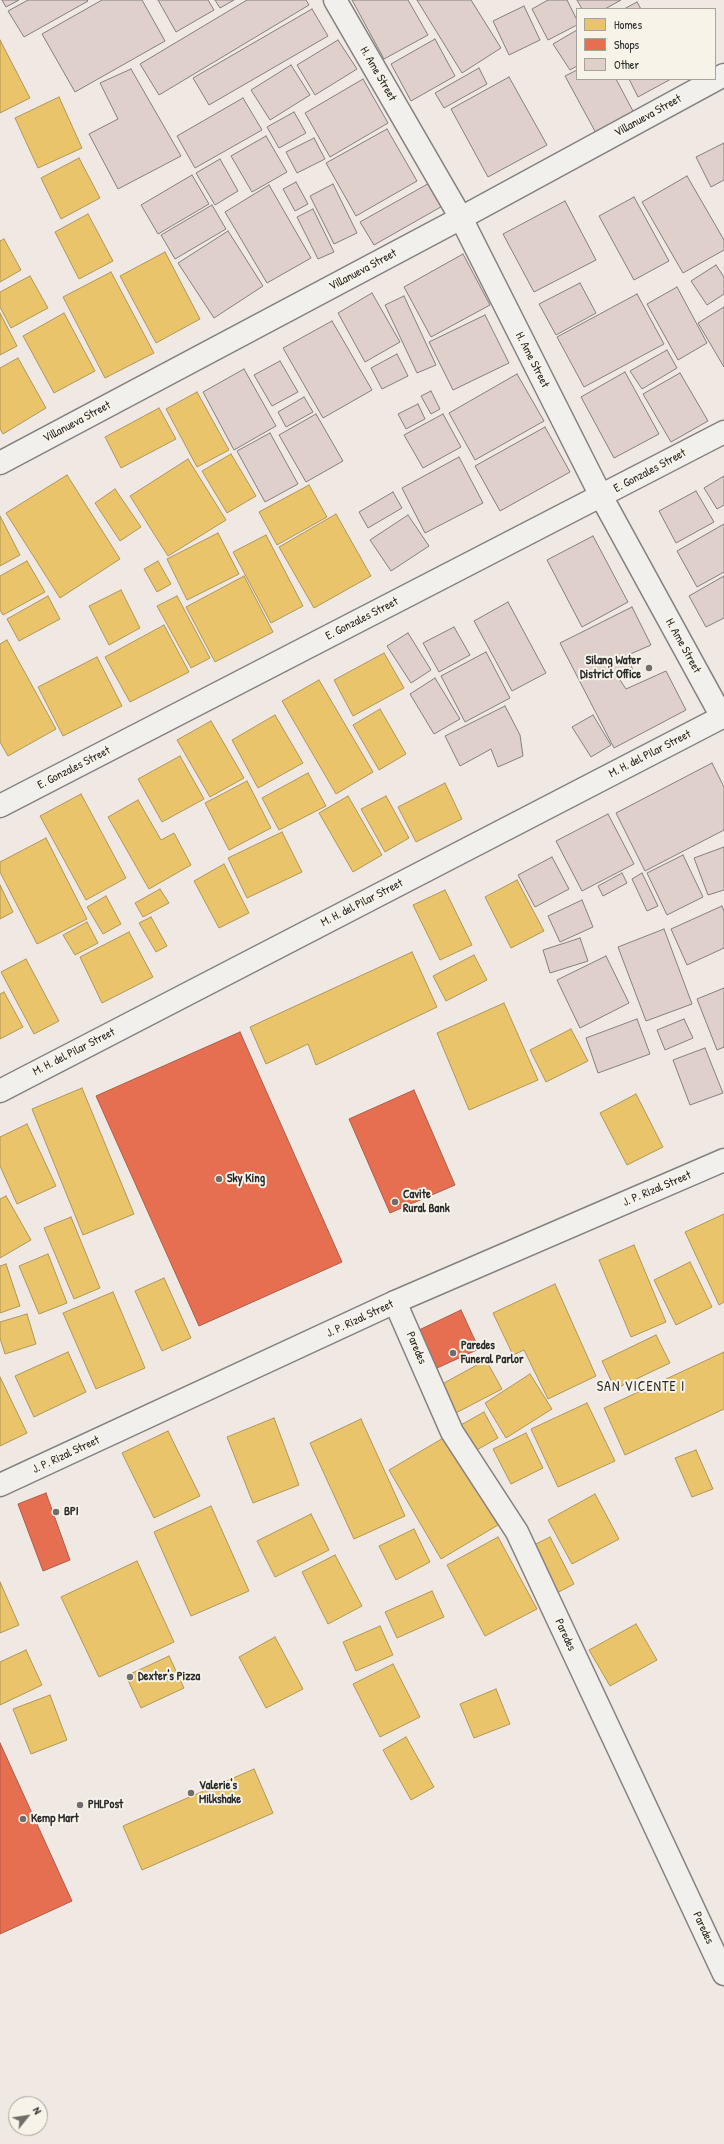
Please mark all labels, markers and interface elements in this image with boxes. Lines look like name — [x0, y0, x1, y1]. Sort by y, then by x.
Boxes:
legend — [576, 8, 716, 80]
text: Homes — [614, 16, 642, 33]
text: Shops — [614, 36, 639, 53]
street label: H. Ame Street — [357, 44, 399, 104]
text: Other — [614, 56, 639, 73]
street label: Villanueva Street — [612, 92, 684, 140]
street label: Villanueva Street — [327, 246, 399, 294]
street label: H. Ame Street — [512, 330, 552, 390]
street label: Villanueva Street — [41, 398, 113, 446]
street label: E. Gonzales Street — [611, 446, 689, 496]
street label: E. Gonzales Street — [323, 594, 401, 644]
street label: H. Ame Street — [662, 616, 704, 676]
place label: Silang Water District Office — [580, 654, 641, 682]
marker: Silang Water District Office — [644, 663, 654, 673]
street label: M. H. del Pilar Street — [606, 727, 694, 781]
street label: E. Gonzales Street — [35, 743, 113, 793]
street label: M. H. del Pilar Street — [318, 876, 406, 930]
street label: M. H. del Pilar Street — [30, 1025, 118, 1079]
street label: J. P. Rizal Street — [621, 1168, 693, 1210]
place label: Sky King — [227, 1172, 265, 1186]
marker: Sky King — [214, 1174, 224, 1184]
place label: Cavite Rural Bank — [403, 1188, 450, 1216]
marker: Cavite Rural Bank — [390, 1197, 400, 1207]
street label: J. P. Rizal Street — [324, 1297, 396, 1341]
street label: Paredes — [403, 1330, 429, 1366]
place label: Paredes Funeral Parlor — [461, 1339, 524, 1367]
marker: Paredes Funeral Parlor — [448, 1348, 458, 1358]
district label: SAN VICENTE I — [597, 1379, 685, 1395]
street label: J. P. Rizal Street — [30, 1433, 102, 1477]
place label: BPI — [64, 1505, 79, 1519]
marker: BPI — [51, 1507, 61, 1517]
street label: Paredes — [551, 1617, 579, 1653]
place label: Dexter's Pizza — [138, 1670, 200, 1684]
marker: Dexter's Pizza — [125, 1672, 135, 1682]
place label: Valerie's Milkshake — [199, 1779, 241, 1807]
marker: Valerie's Milkshake — [186, 1788, 196, 1798]
place label: PHLPost — [88, 1798, 123, 1812]
marker: PHLPost — [75, 1800, 85, 1810]
place label: Kemp Mart — [31, 1812, 79, 1826]
marker: Kemp Mart — [18, 1814, 28, 1824]
street label: Paredes — [689, 1910, 717, 1946]
north arrow — [8, 2096, 48, 2136]
text: N — [30, 2104, 45, 2117]

